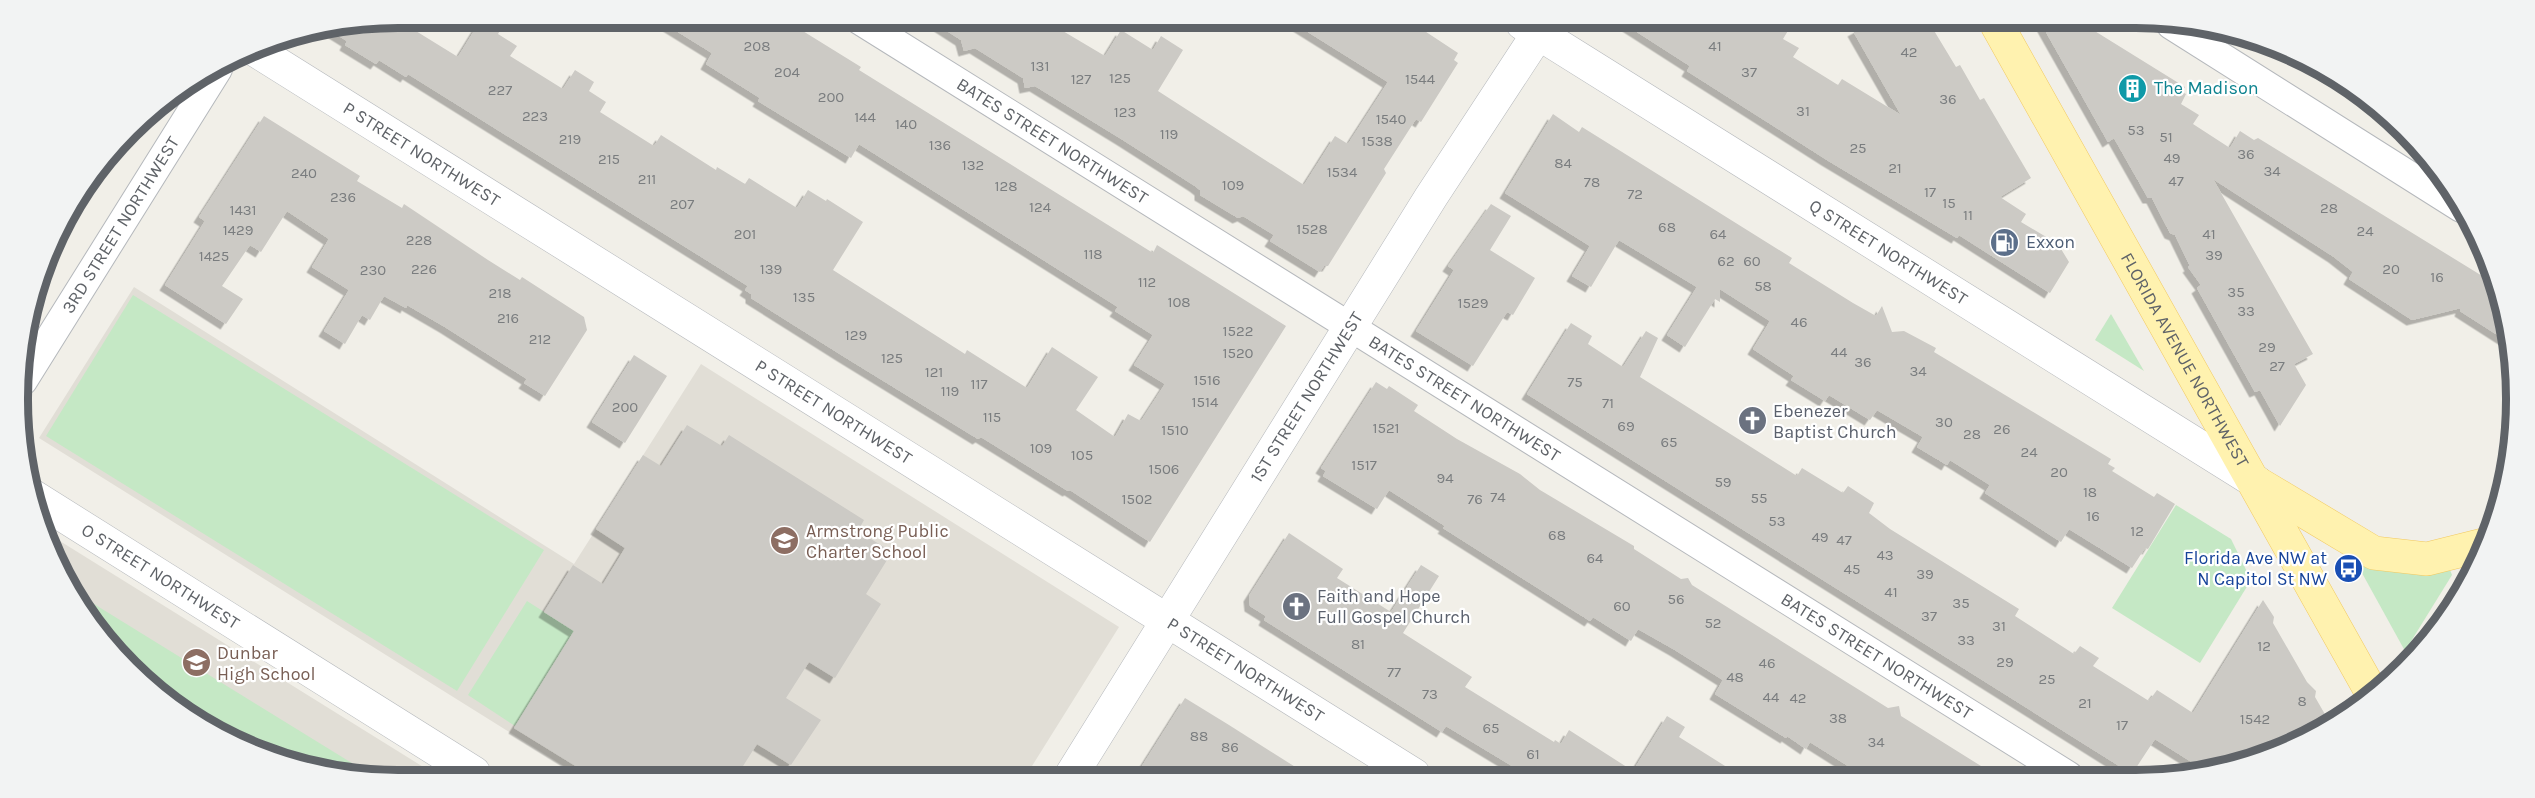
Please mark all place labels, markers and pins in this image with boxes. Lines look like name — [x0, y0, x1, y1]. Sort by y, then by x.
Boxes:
building icon: The Madison — [2117, 72, 2149, 104]
place label: The Madison — [2154, 77, 2259, 99]
fuel station icon: Exxon — [1989, 226, 2021, 258]
place label: Exxon — [2026, 231, 2075, 253]
place label: Ebenezer Baptist Church — [1773, 400, 1897, 443]
church icon: Ebenezer Baptist Church — [1736, 405, 1768, 437]
place label: Armstrong Public Charter School — [806, 520, 949, 563]
school or university icon: Armstrong Public Charter School — [769, 525, 801, 557]
place label: Florida Ave NW at N Capitol St NW — [2184, 547, 2327, 590]
bus stop icon: Florida Ave NW at N Capitol St NW — [2332, 552, 2364, 584]
place label: Faith and Hope Full Gospel Church — [1317, 585, 1471, 628]
church icon: Faith and Hope Full Gospel Church — [1280, 590, 1312, 622]
place label: Dunbar High School — [217, 642, 315, 685]
school or university icon: Dunbar High School — [180, 647, 212, 679]

